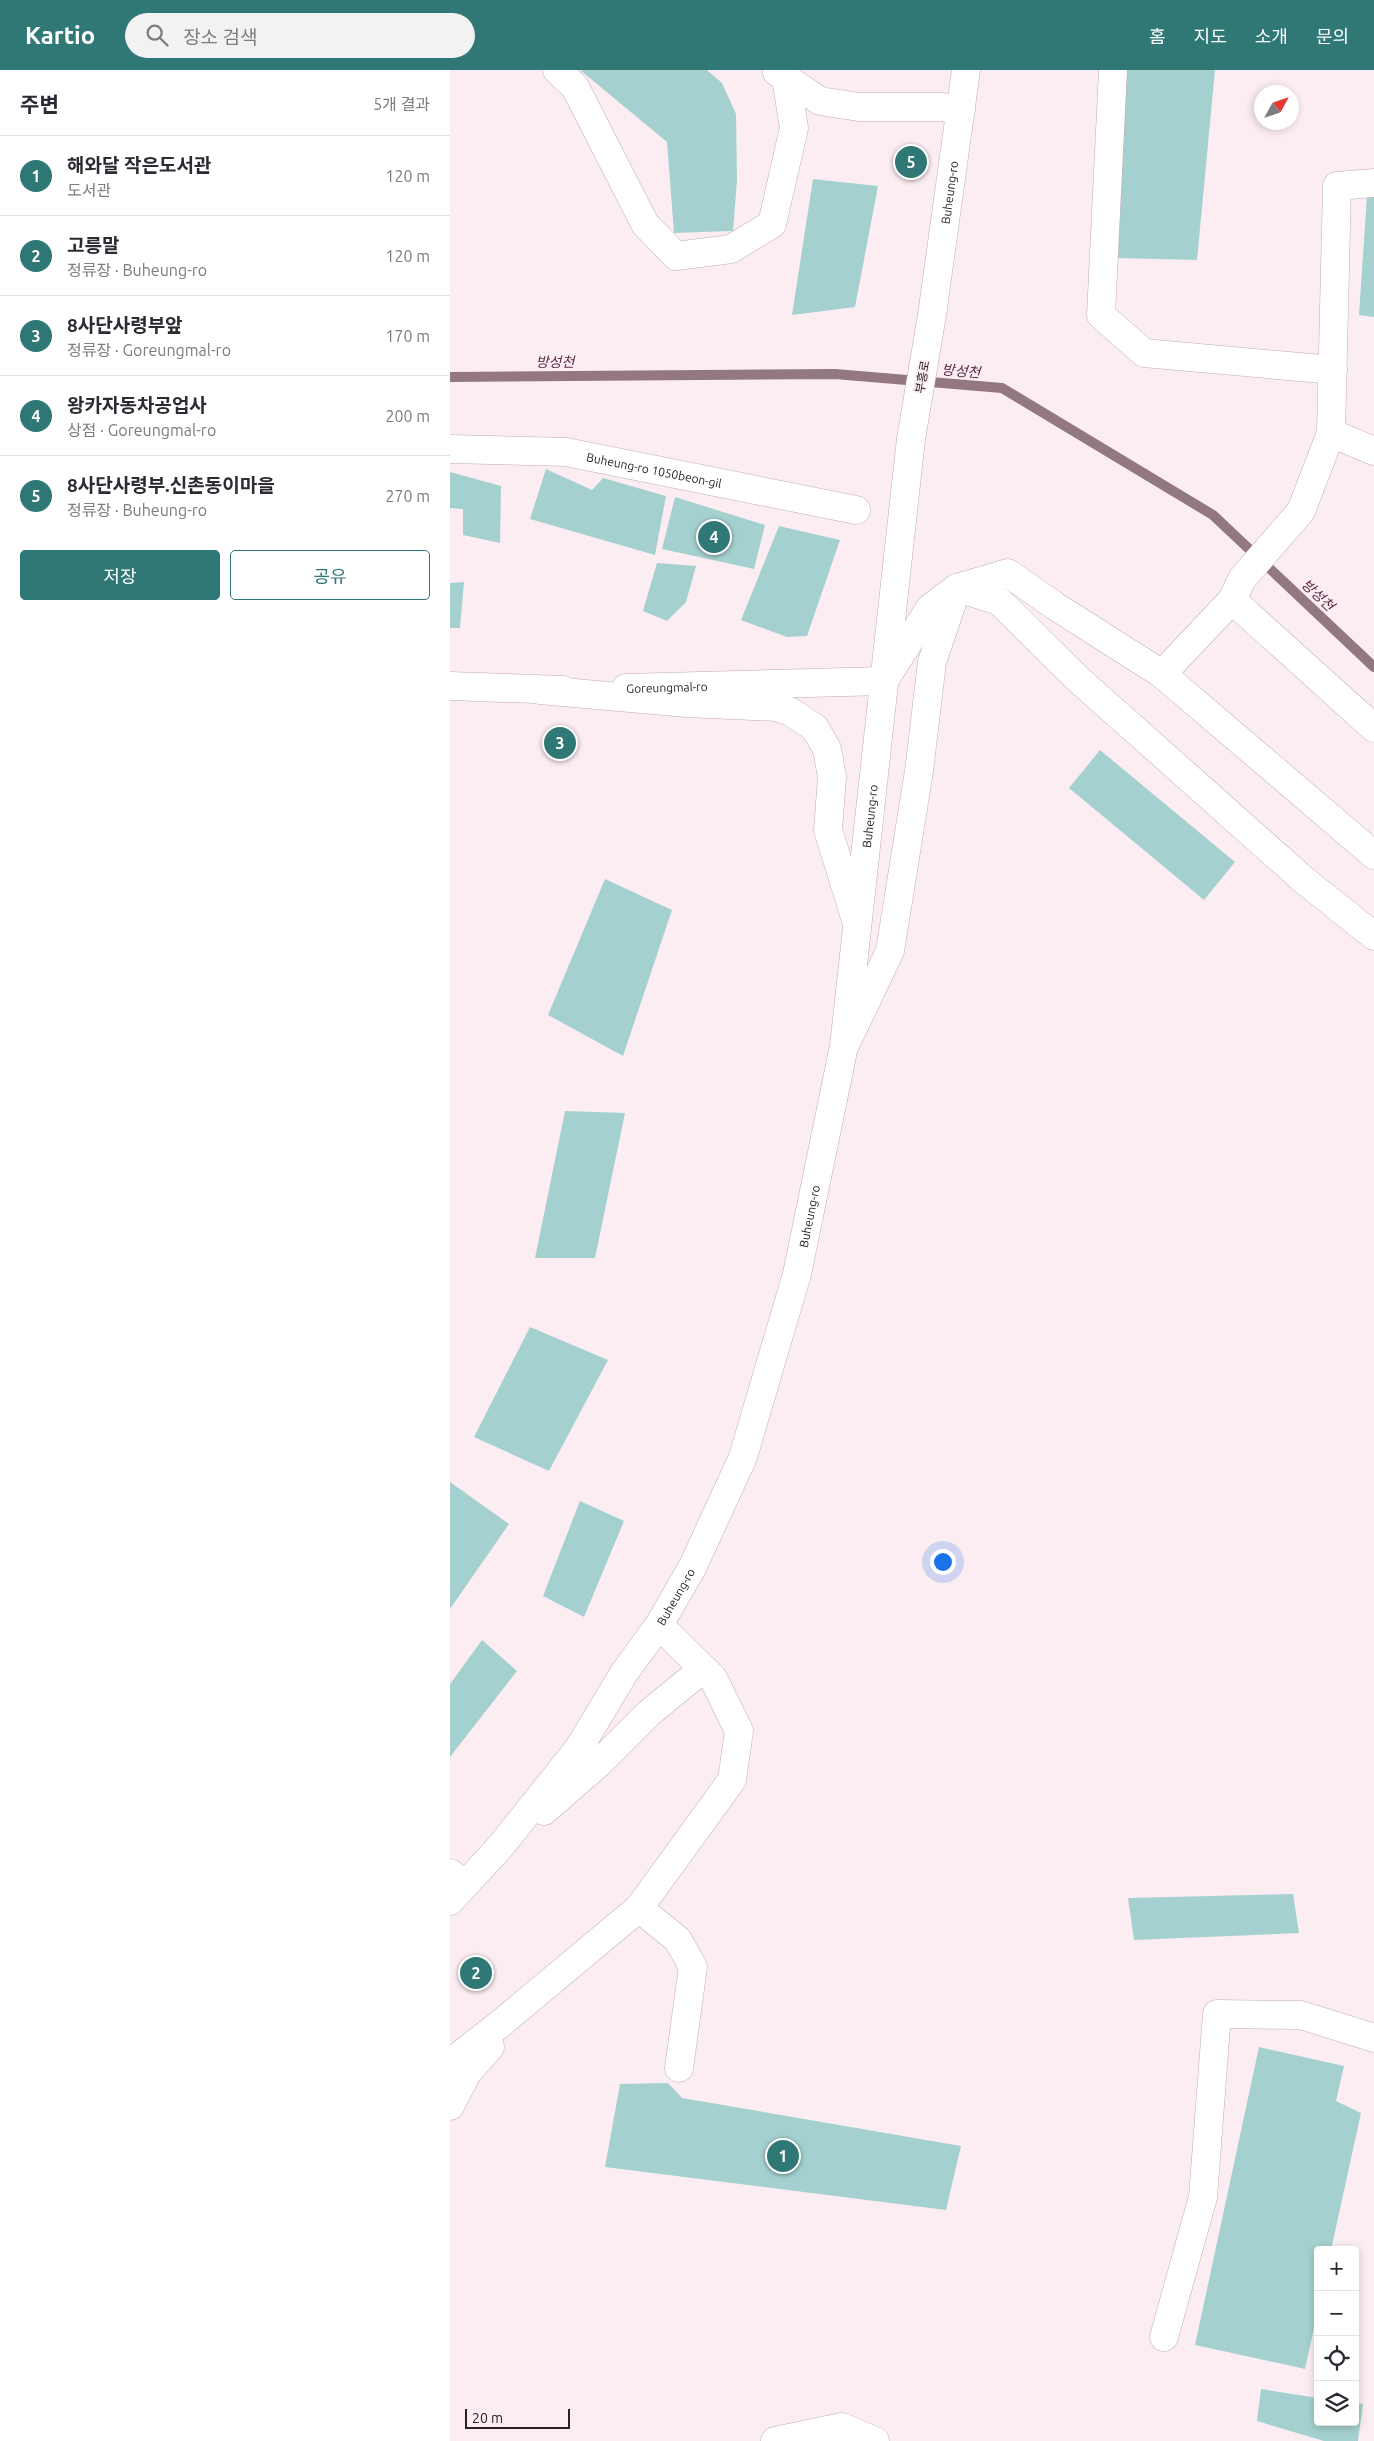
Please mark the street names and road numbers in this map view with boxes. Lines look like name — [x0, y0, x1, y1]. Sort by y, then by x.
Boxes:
street label: Buheung-ro — [938, 160, 960, 225]
street label: 부흥로 — [913, 360, 931, 394]
street label: Buheung-ro 1050beon-gil — [586, 450, 723, 490]
street label: Goreungmal-ro — [626, 679, 708, 694]
street label: Buheung-ro — [859, 784, 879, 848]
street label: Buheung-ro — [796, 1184, 822, 1249]
street label: Buheung-ro — [654, 1566, 697, 1627]

